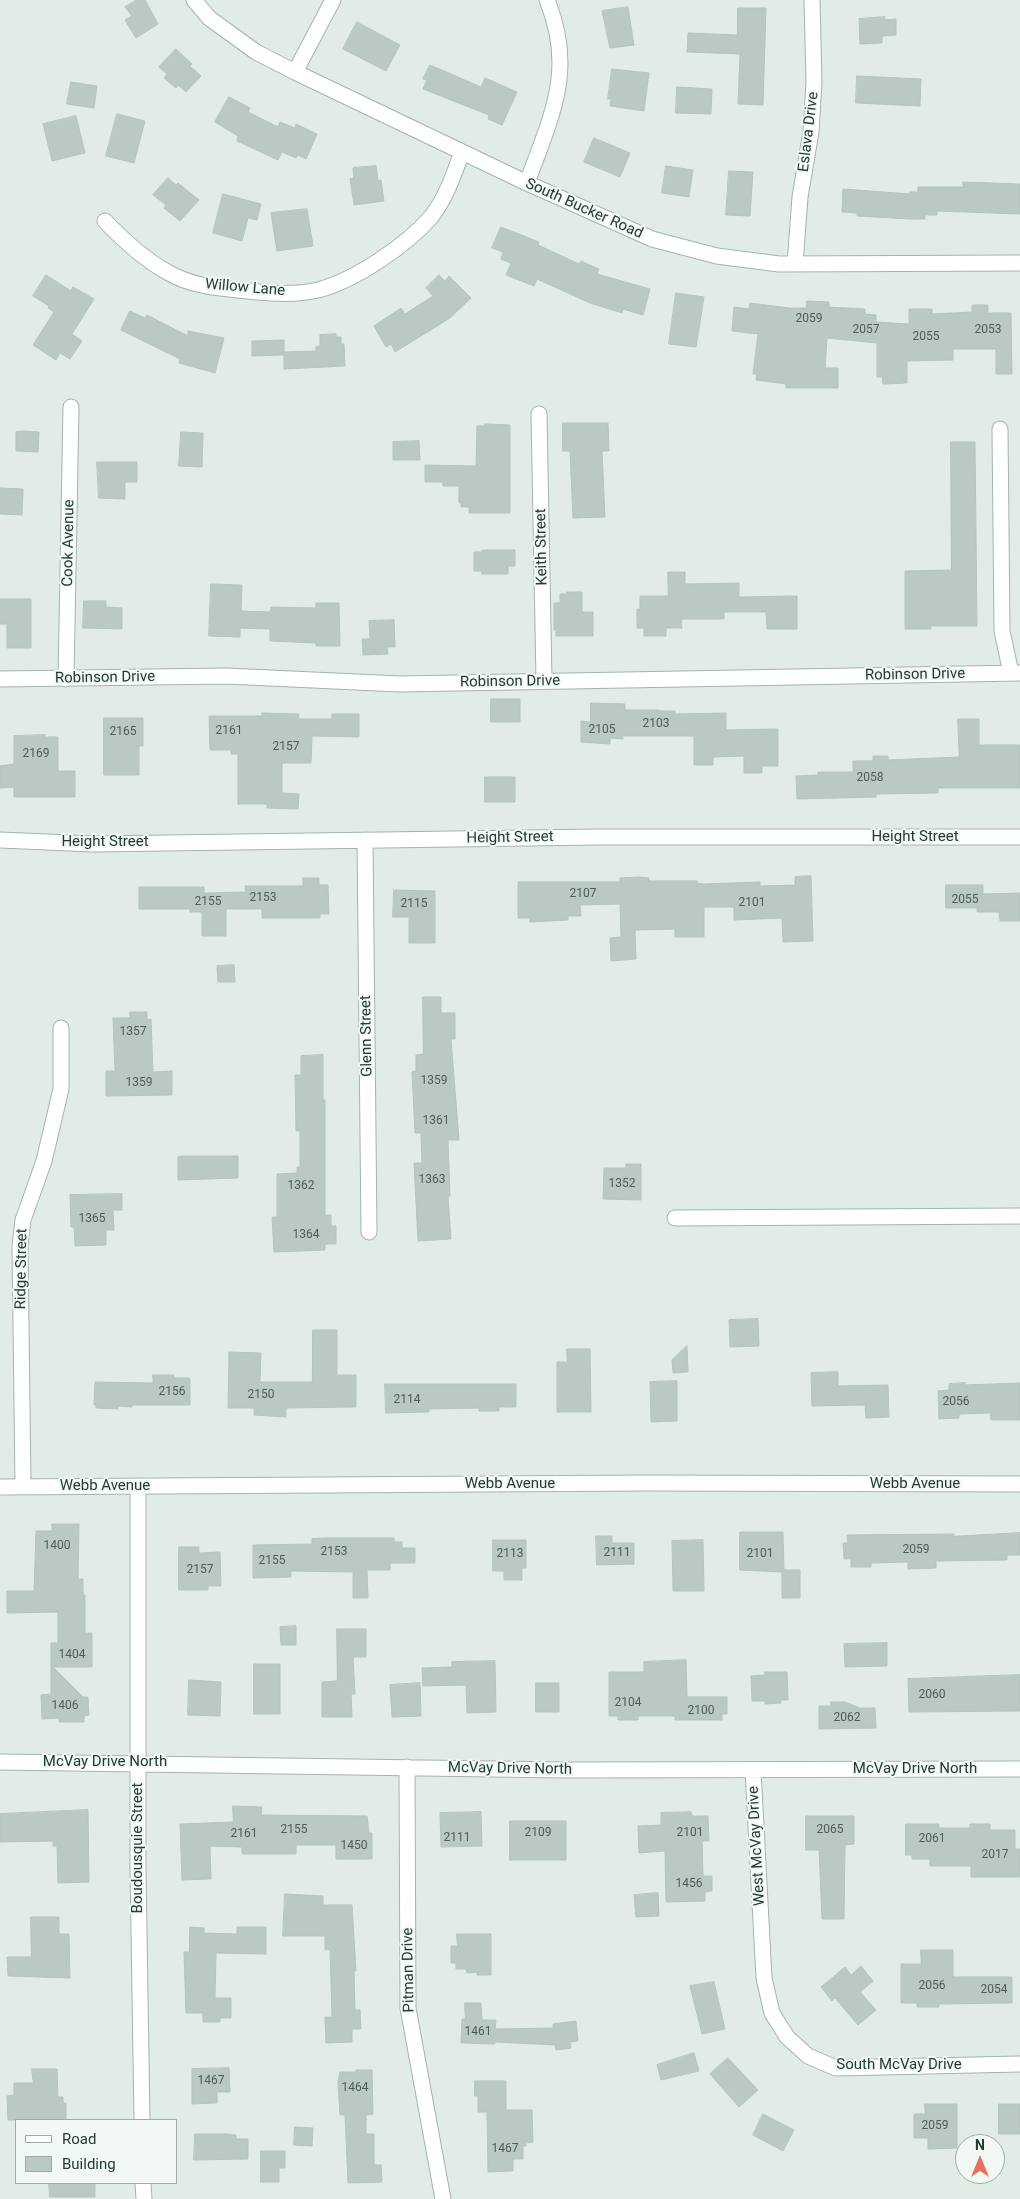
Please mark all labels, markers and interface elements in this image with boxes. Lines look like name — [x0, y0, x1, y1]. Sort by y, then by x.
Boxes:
street label: Eslava Drive — [795, 91, 823, 173]
street label: South Bucker Road — [522, 175, 646, 243]
street label: Willow Lane — [204, 276, 286, 300]
house number: 2059 — [796, 312, 822, 326]
house number: 2057 — [853, 323, 879, 337]
house number: 2053 — [975, 323, 1001, 337]
house number: 2055 — [913, 330, 939, 344]
street label: Cook Avenue — [59, 499, 79, 587]
street label: Keith Street — [532, 508, 552, 586]
street label: Robinson Drive — [865, 665, 965, 685]
street label: Robinson Drive — [55, 668, 155, 688]
street label: Robinson Drive — [460, 672, 560, 692]
house number: 2103 — [643, 717, 669, 731]
house number: 2105 — [589, 723, 615, 737]
house number: 2161 — [216, 724, 242, 738]
house number: 2165 — [110, 725, 136, 739]
house number: 2157 — [273, 740, 299, 754]
house number: 2169 — [23, 747, 49, 761]
house number: 2058 — [857, 771, 883, 785]
street label: Height Street — [466, 828, 554, 848]
street label: Height Street — [871, 828, 959, 846]
street label: Height Street — [61, 833, 149, 851]
house number: 2107 — [570, 887, 596, 901]
house number: 2153 — [250, 891, 276, 905]
house number: 2055 — [952, 893, 978, 907]
house number: 2155 — [195, 895, 221, 909]
house number: 2101 — [739, 896, 765, 910]
house number: 2115 — [401, 897, 427, 911]
street label: Glenn Street — [357, 995, 377, 1077]
house number: 1357 — [120, 1025, 146, 1039]
house number: 1359 — [421, 1074, 447, 1088]
house number: 1359 — [126, 1076, 152, 1090]
house number: 1361 — [423, 1114, 449, 1128]
house number: 1363 — [419, 1173, 445, 1187]
house number: 1352 — [609, 1177, 635, 1191]
house number: 1362 — [288, 1179, 314, 1193]
house number: 1365 — [79, 1212, 105, 1226]
street label: Ridge Street — [12, 1228, 32, 1310]
house number: 1364 — [293, 1228, 319, 1242]
house number: 2156 — [159, 1385, 185, 1399]
house number: 2150 — [248, 1388, 274, 1402]
house number: 2114 — [394, 1393, 420, 1407]
house number: 2056 — [943, 1395, 969, 1409]
street label: Webb Avenue — [465, 1475, 555, 1493]
street label: Webb Avenue — [870, 1475, 960, 1493]
street label: Webb Avenue — [60, 1477, 150, 1495]
house number: 1400 — [44, 1539, 70, 1553]
house number: 2059 — [903, 1543, 929, 1557]
house number: 2153 — [321, 1545, 347, 1559]
house number: 2111 — [604, 1546, 630, 1560]
house number: 2113 — [497, 1547, 523, 1561]
house number: 2101 — [747, 1547, 773, 1561]
house number: 2155 — [259, 1554, 285, 1568]
house number: 2157 — [187, 1563, 213, 1577]
house number: 1404 — [59, 1648, 85, 1662]
house number: 2060 — [919, 1688, 945, 1702]
house number: 2104 — [615, 1696, 641, 1710]
house number: 1406 — [52, 1699, 78, 1713]
house number: 2100 — [688, 1704, 714, 1718]
house number: 2062 — [834, 1711, 860, 1725]
street label: McVay Drive North — [43, 1753, 167, 1771]
street label: McVay Drive North — [448, 1759, 572, 1779]
street label: McVay Drive North — [853, 1760, 977, 1778]
street label: Boudousquie Street — [129, 1783, 147, 1913]
street label: West McVay Drive — [745, 1786, 769, 1906]
house number: 2155 — [281, 1823, 307, 1837]
house number: 2065 — [817, 1823, 843, 1837]
house number: 2109 — [525, 1826, 551, 1840]
house number: 2101 — [677, 1826, 703, 1840]
house number: 2161 — [231, 1827, 257, 1841]
house number: 2111 — [444, 1831, 470, 1845]
house number: 2061 — [919, 1832, 945, 1846]
house number: 1450 — [341, 1839, 367, 1853]
house number: 2017 — [982, 1848, 1008, 1862]
house number: 1456 — [676, 1877, 702, 1891]
street label: Pitman Drive — [399, 1927, 419, 2013]
house number: 2056 — [919, 1979, 945, 1993]
house number: 2054 — [981, 1983, 1007, 1997]
house number: 1461 — [465, 2025, 491, 2039]
street label: South McVay Drive — [836, 2056, 962, 2074]
house number: 1467 — [198, 2074, 224, 2088]
house number: 1464 — [342, 2081, 368, 2095]
legend — [15, 2119, 178, 2184]
house number: 2059 — [922, 2119, 948, 2133]
text: Road — [62, 2130, 96, 2148]
north arrow — [955, 2134, 1005, 2184]
text: N — [975, 2137, 985, 2153]
house number: 1467 — [492, 2142, 518, 2156]
text: Building — [62, 2155, 116, 2173]

